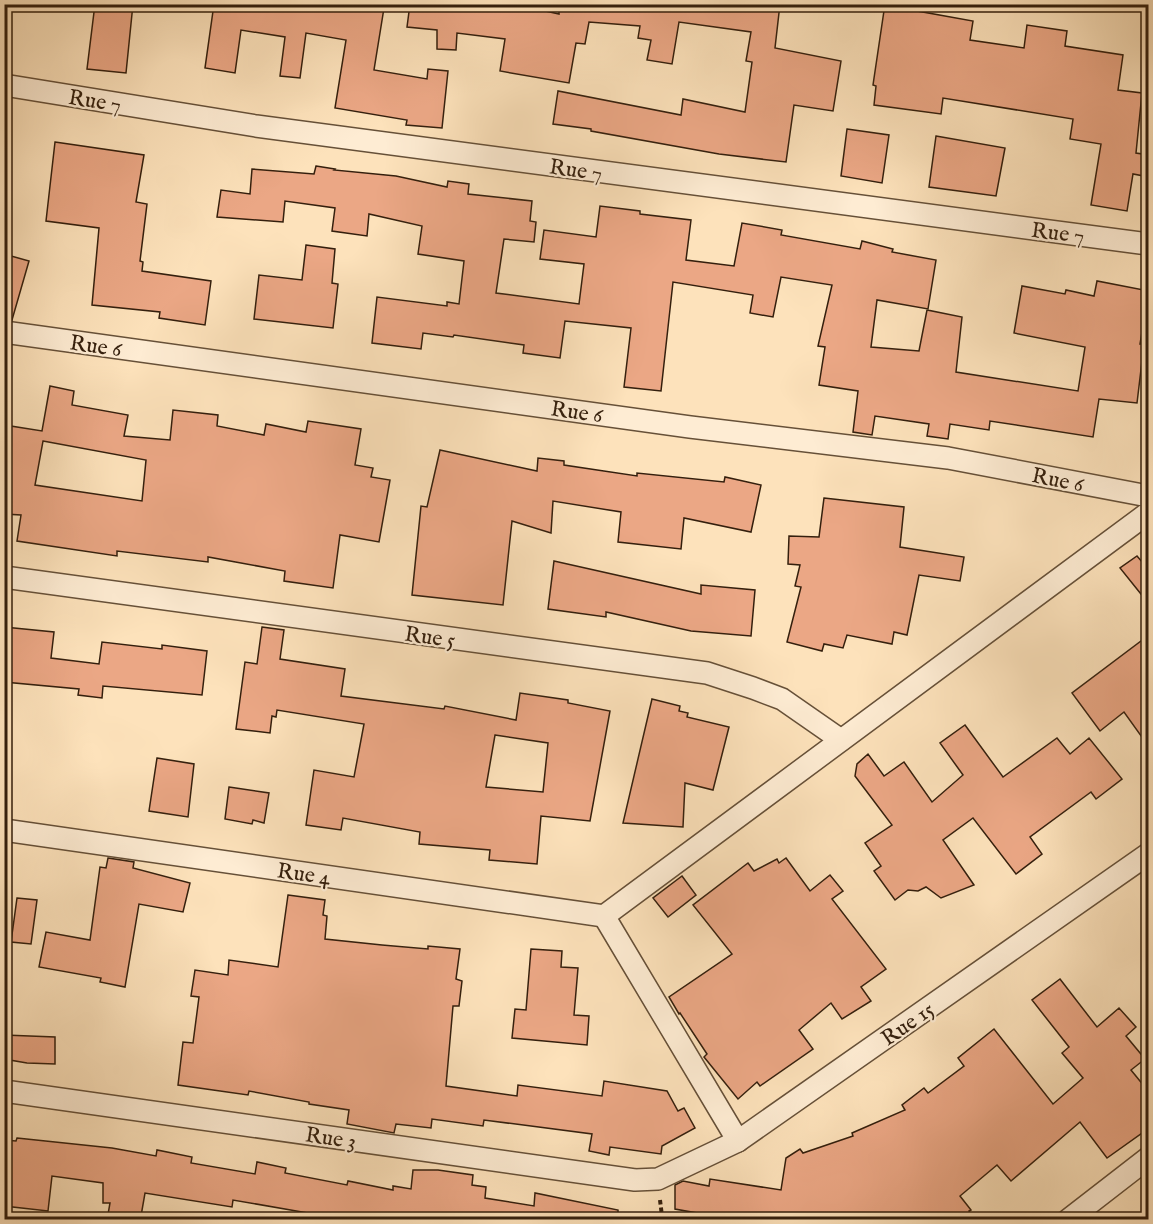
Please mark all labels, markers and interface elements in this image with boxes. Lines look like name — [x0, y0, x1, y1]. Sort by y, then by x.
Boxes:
street label: Rue 7 — [66, 84, 123, 120]
street label: Rue 7 — [547, 153, 604, 189]
street label: Rue 7 — [1030, 217, 1086, 251]
street label: Rue 6 — [68, 329, 124, 365]
street label: Rue 6 — [549, 395, 605, 431]
street label: Rue 6 — [1029, 462, 1087, 500]
street label: Rue 5 — [403, 621, 457, 655]
street label: Rue 4 — [275, 857, 332, 893]
street label: Rue 15 — [876, 996, 940, 1053]
street label: Rue 3 — [303, 1122, 358, 1156]

